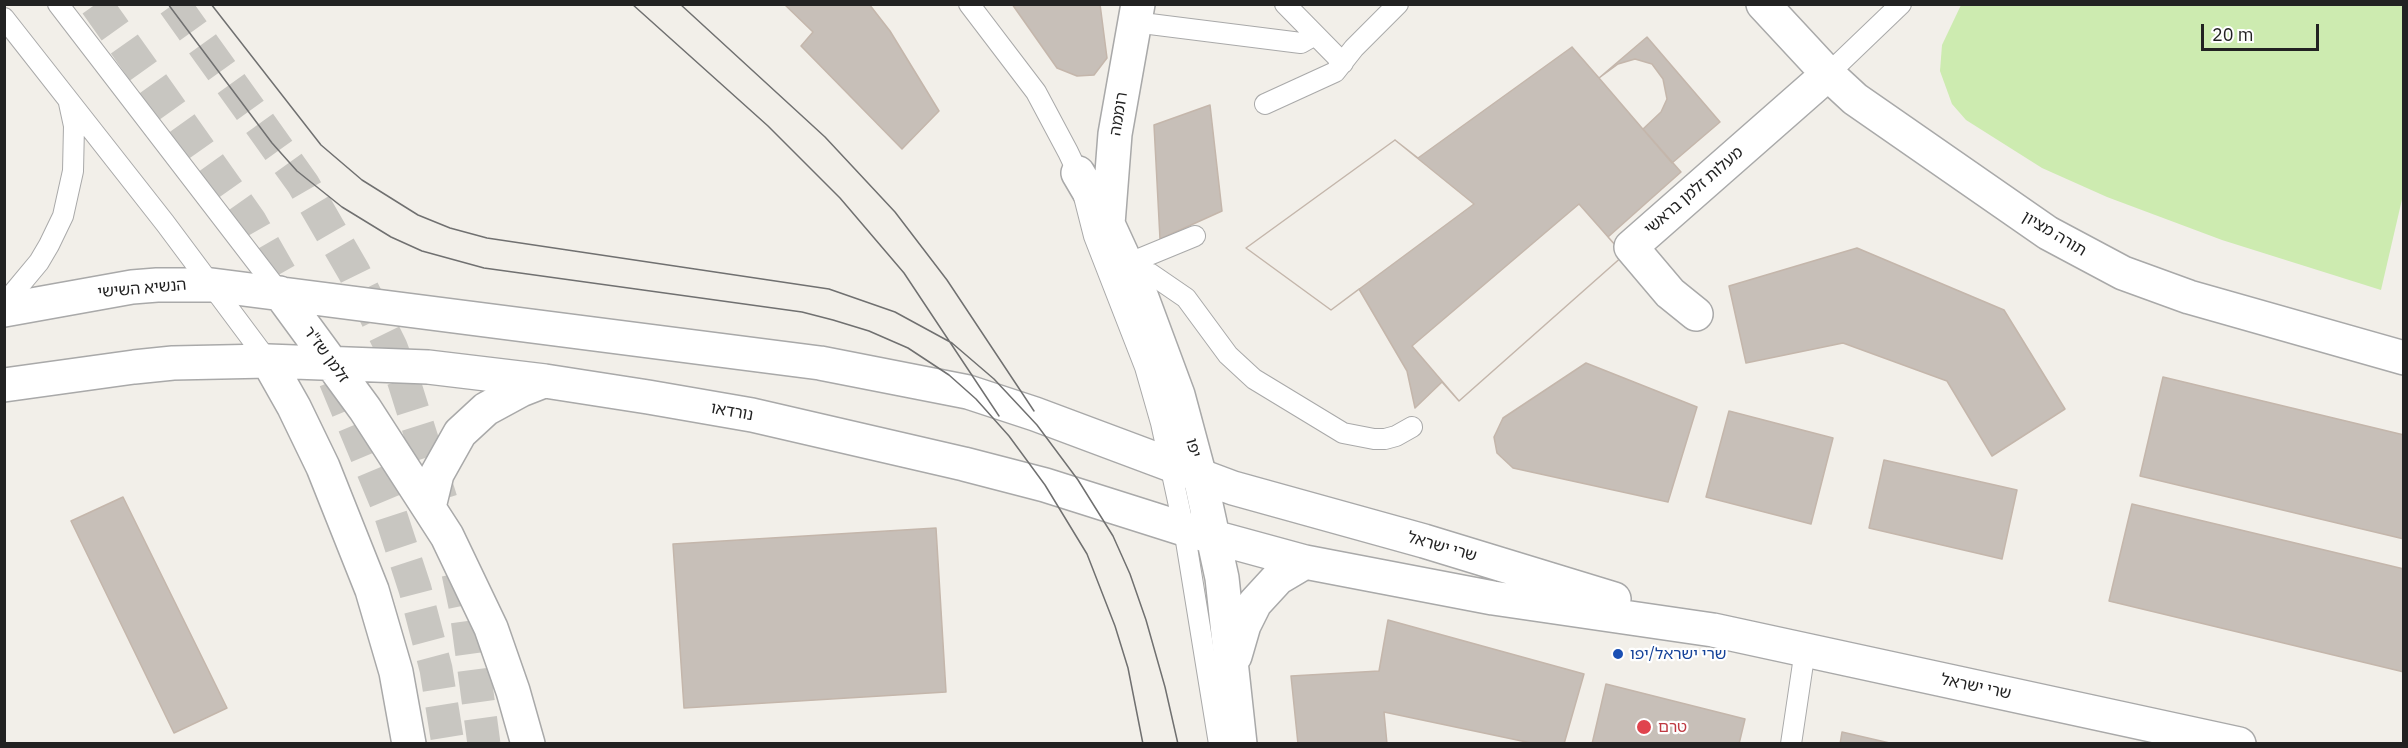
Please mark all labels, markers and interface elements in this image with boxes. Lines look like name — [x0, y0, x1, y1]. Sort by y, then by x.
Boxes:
scale bar — [2204, 12, 2322, 50]
text: 20 m — [2212, 23, 2254, 46]
street label: רוממה — [1106, 91, 1132, 137]
street label: מעלות זלמן בראשי — [1641, 143, 1747, 239]
street label: תורה מציון — [2018, 207, 2090, 261]
street label: הנשיא השישי — [97, 276, 187, 302]
street label: זלמן שז"ר — [299, 323, 353, 387]
street label: נורדאו — [709, 399, 755, 425]
street label: יפו — [1181, 436, 1205, 460]
street label: שרי ישראל — [1405, 528, 1479, 566]
place label: שרי ישראל/יפו — [1630, 644, 1726, 664]
marker: שרי ישראל/יפו — [1611, 647, 1625, 661]
street label: שרי ישראל — [1939, 670, 2013, 704]
place label: טרם — [1658, 717, 1687, 737]
marker: טרם — [1635, 718, 1653, 736]

